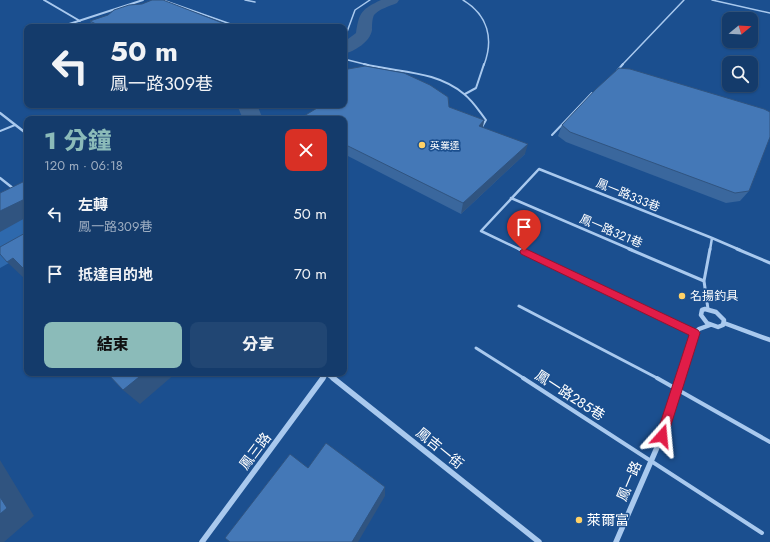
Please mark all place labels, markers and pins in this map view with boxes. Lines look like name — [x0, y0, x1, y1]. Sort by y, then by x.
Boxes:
place label: 英業達 — [430, 138, 460, 153]
marker: 英業達 — [417, 140, 427, 150]
pin — [507, 210, 541, 251]
place label: 名揚釣具 — [690, 287, 738, 305]
marker: 名揚釣具 — [677, 291, 687, 301]
place label: 萊爾富 — [587, 510, 629, 530]
marker: 萊爾富 — [574, 515, 584, 525]

